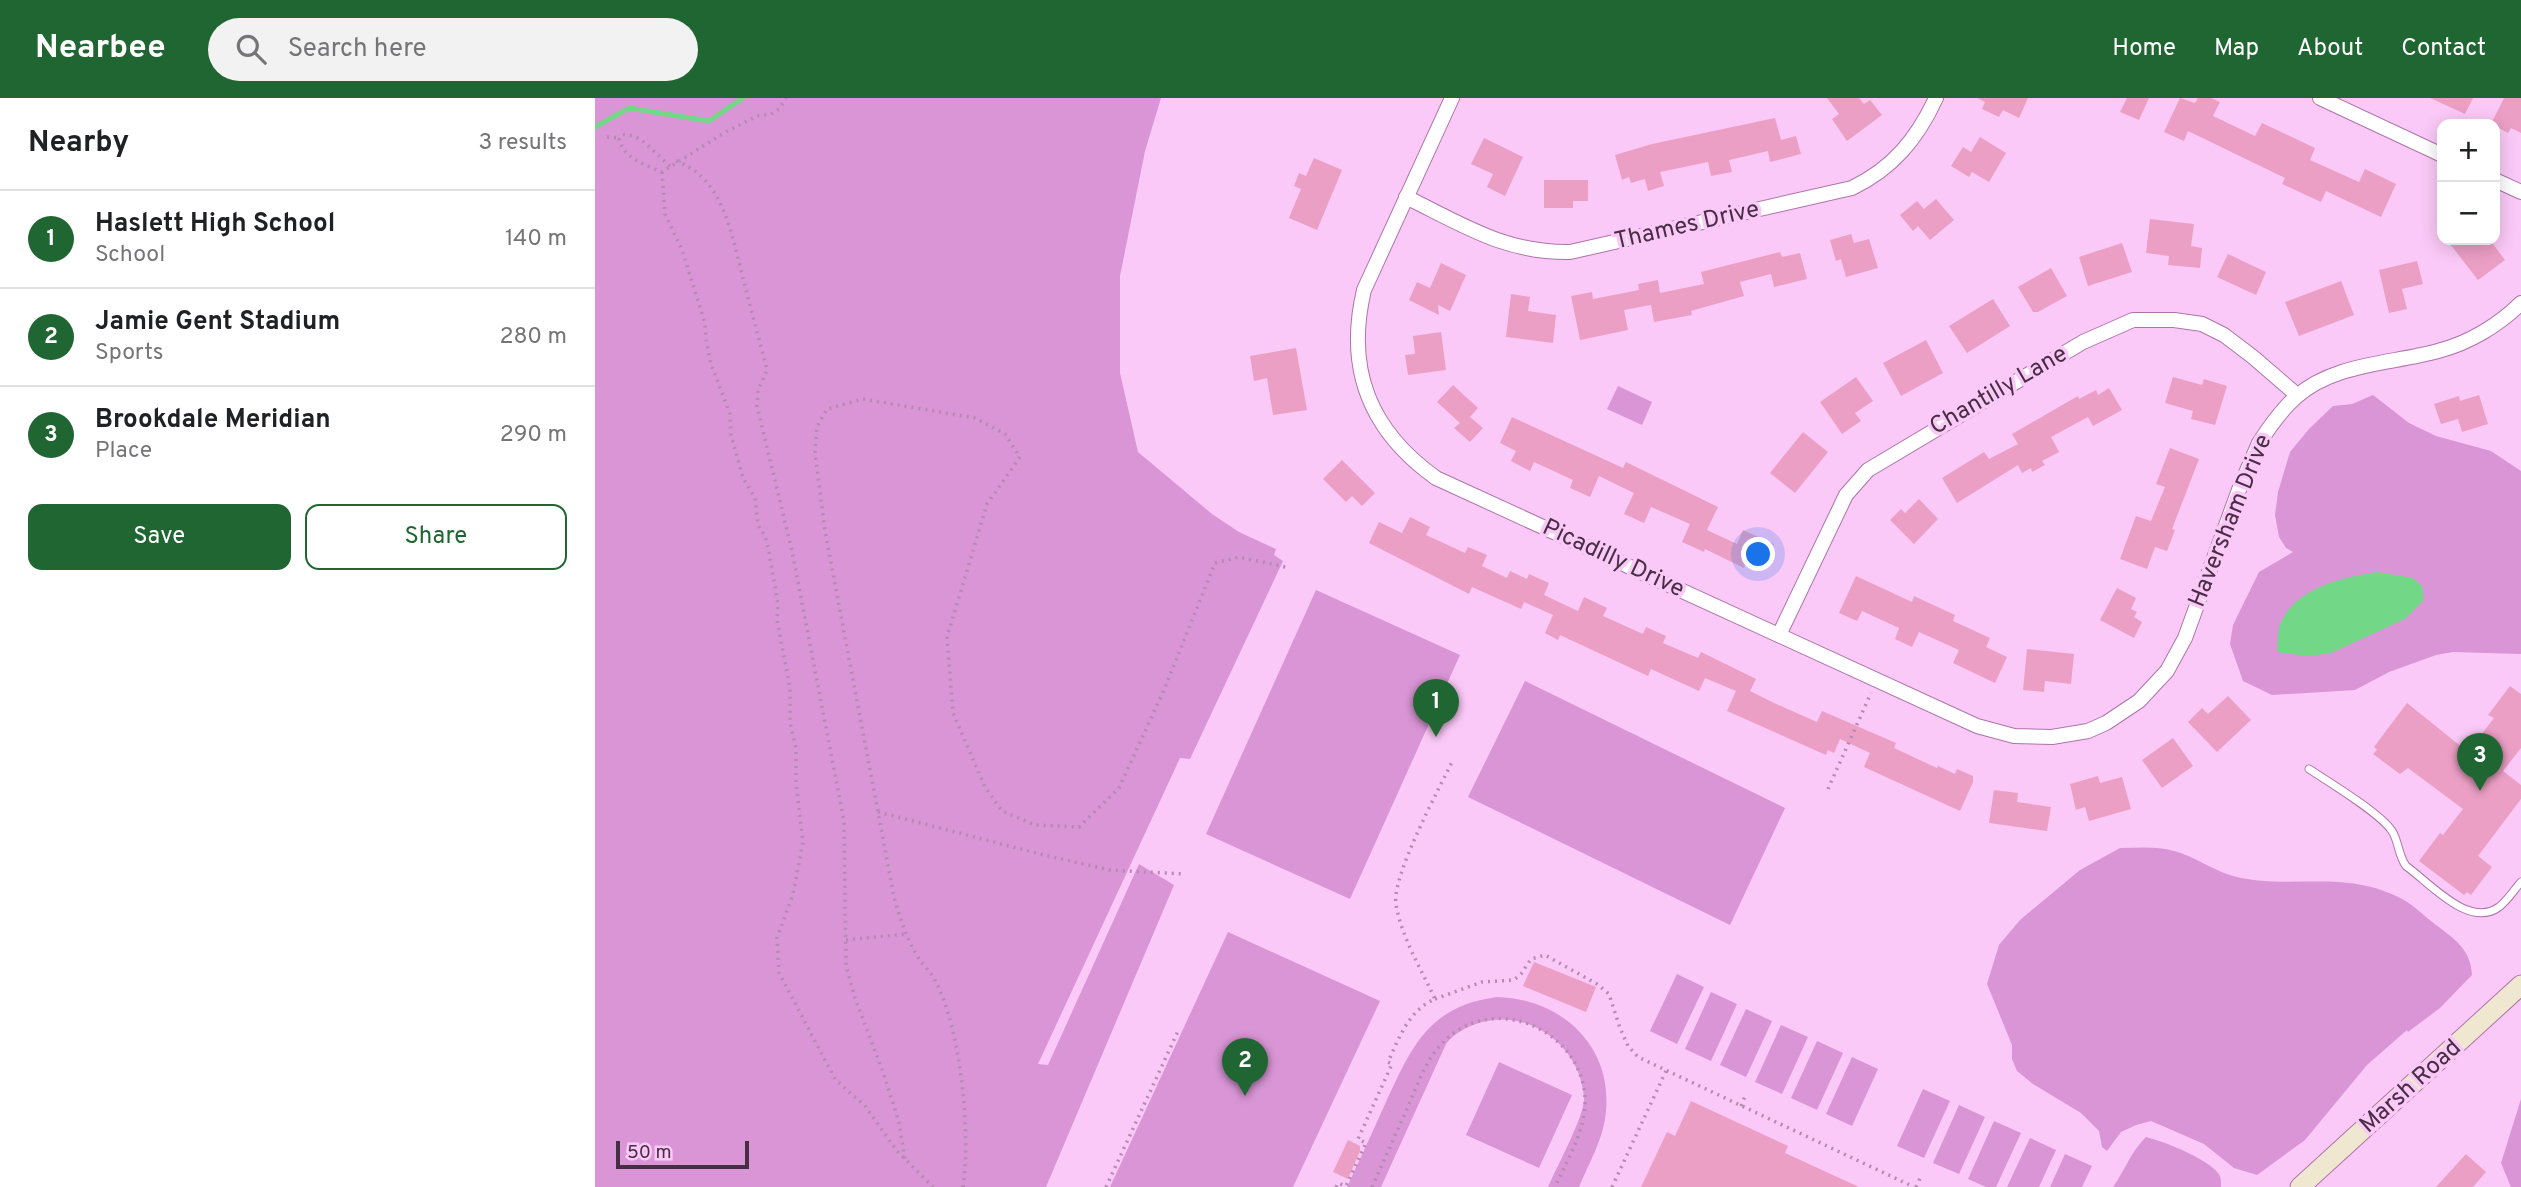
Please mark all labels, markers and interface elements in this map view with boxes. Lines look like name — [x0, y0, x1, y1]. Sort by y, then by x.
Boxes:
search box — [208, 18, 698, 81]
text: Nearbee — [35, 28, 166, 70]
icon: search — [232, 30, 270, 68]
text: Search here — [288, 33, 427, 66]
text: Home — [2112, 34, 2176, 64]
text: Map — [2214, 34, 2259, 64]
text: About — [2297, 34, 2363, 64]
text: Contact — [2401, 34, 2486, 64]
map controls — [2437, 119, 2500, 245]
button: + — [2437, 119, 2500, 182]
text: Nearby — [28, 125, 129, 162]
text: 3 results — [478, 129, 567, 158]
button: − — [2437, 182, 2500, 245]
street label: Thames Drive — [1612, 195, 1762, 257]
text: Haslett High School — [95, 208, 335, 241]
text: 1 — [46, 225, 56, 254]
text: 140 m — [505, 225, 567, 254]
text: School — [95, 241, 165, 270]
text: Jamie Gent Stadium — [95, 306, 340, 339]
text: 2 — [44, 323, 58, 352]
text: 280 m — [499, 323, 567, 352]
text: Sports — [95, 339, 163, 368]
street label: Chantilly Lane — [1925, 340, 2073, 442]
text: Brookdale Meridian — [95, 404, 331, 437]
text: 3 — [44, 421, 58, 450]
text: 290 m — [500, 421, 567, 450]
street label: Haversham Drive — [2183, 430, 2279, 612]
text: Place — [95, 437, 152, 466]
button: Save — [28, 504, 291, 570]
button: Share — [305, 504, 567, 570]
street label: Picadilly Drive — [1537, 513, 1689, 605]
your location — [1741, 537, 1775, 571]
pin: 1 — [1413, 679, 1459, 737]
pin: 3 — [2457, 733, 2503, 791]
street label: Marsh Road — [2354, 1034, 2468, 1140]
pin: 2 — [1222, 1038, 1268, 1096]
scale bar — [616, 1138, 749, 1170]
text: 50 m — [627, 1141, 672, 1165]

